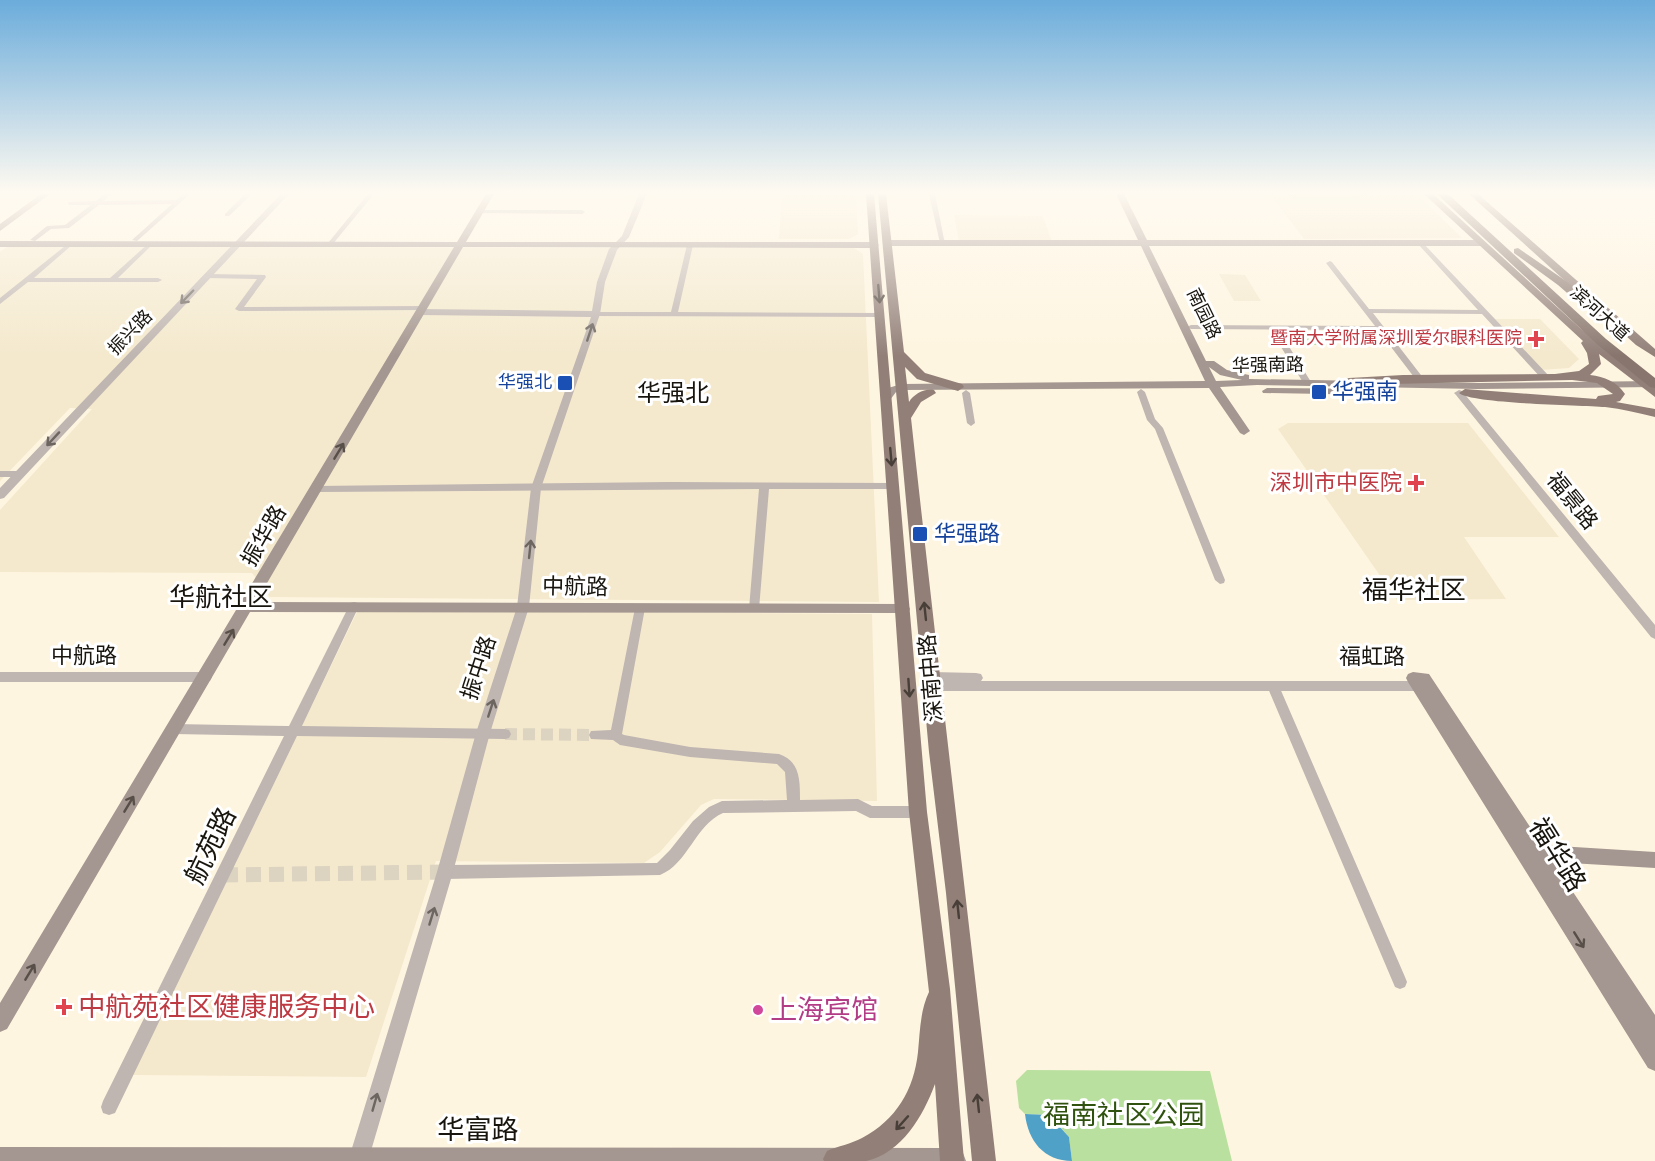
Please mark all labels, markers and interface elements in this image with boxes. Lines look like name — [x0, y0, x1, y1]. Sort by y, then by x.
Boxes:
street label: 滨河大道 — [1566, 282, 1633, 345]
one-way arrow — [873, 284, 884, 303]
street label: 南园路 — [1183, 285, 1225, 342]
one-way arrow — [180, 290, 195, 305]
street label: 振兴路 — [104, 306, 156, 359]
one-way arrow — [586, 323, 597, 342]
place label: 暨南大学附属深圳爱尔眼科医院 — [1270, 328, 1522, 348]
marker: 暨南大学附属深圳爱尔眼科医院 — [1527, 330, 1545, 348]
street label: 华强南路 — [1232, 354, 1304, 376]
place label: 华强北 — [498, 372, 552, 392]
marker: 华强北 — [556, 374, 574, 392]
place label: 华强南 — [1332, 380, 1398, 403]
district label: 华强北 — [637, 381, 709, 406]
marker: 华强南 — [1310, 383, 1328, 401]
one-way arrow — [47, 431, 61, 446]
one-way arrow — [333, 443, 345, 460]
one-way arrow — [886, 446, 897, 466]
street label: 福景路 — [1543, 468, 1602, 534]
place label: 深圳市中医院 — [1270, 471, 1402, 494]
marker: 深圳市中医院 — [1407, 474, 1425, 492]
street label: 振华路 — [237, 501, 290, 570]
place label: 华强路 — [934, 522, 1000, 545]
marker: 华强路 — [911, 525, 929, 543]
one-way arrow — [525, 539, 536, 559]
street label: 中航路 — [542, 574, 608, 599]
district label: 福华社区 — [1362, 576, 1466, 604]
district label: 华航社区 — [169, 583, 273, 611]
one-way arrow — [919, 601, 930, 621]
one-way arrow — [224, 629, 236, 646]
street label: 振中路 — [457, 633, 500, 703]
street label: 深南中路 — [915, 633, 946, 723]
street label: 中航路 — [51, 644, 117, 667]
street label: 福虹路 — [1339, 645, 1405, 668]
one-way arrow — [903, 678, 914, 698]
one-way arrow — [486, 699, 497, 718]
one-way arrow — [124, 796, 136, 813]
street label: 航苑路 — [180, 803, 241, 888]
street label: 福华路 — [1524, 813, 1591, 896]
one-way arrow — [952, 899, 963, 919]
one-way arrow — [427, 907, 438, 926]
one-way arrow — [1573, 932, 1585, 948]
one-way arrow — [24, 964, 36, 981]
place label: 中航苑社区健康服务中心 — [78, 993, 375, 1021]
place label: 上海宾馆 — [770, 996, 878, 1024]
marker: 中航苑社区健康服务中心 — [55, 998, 73, 1016]
marker: 上海宾馆 — [751, 1003, 765, 1017]
one-way arrow — [370, 1093, 382, 1112]
one-way arrow — [972, 1093, 983, 1113]
park label: 福南社区公园 — [1043, 1101, 1205, 1129]
street label: 华富路 — [438, 1115, 519, 1144]
one-way arrow — [895, 1115, 909, 1130]

